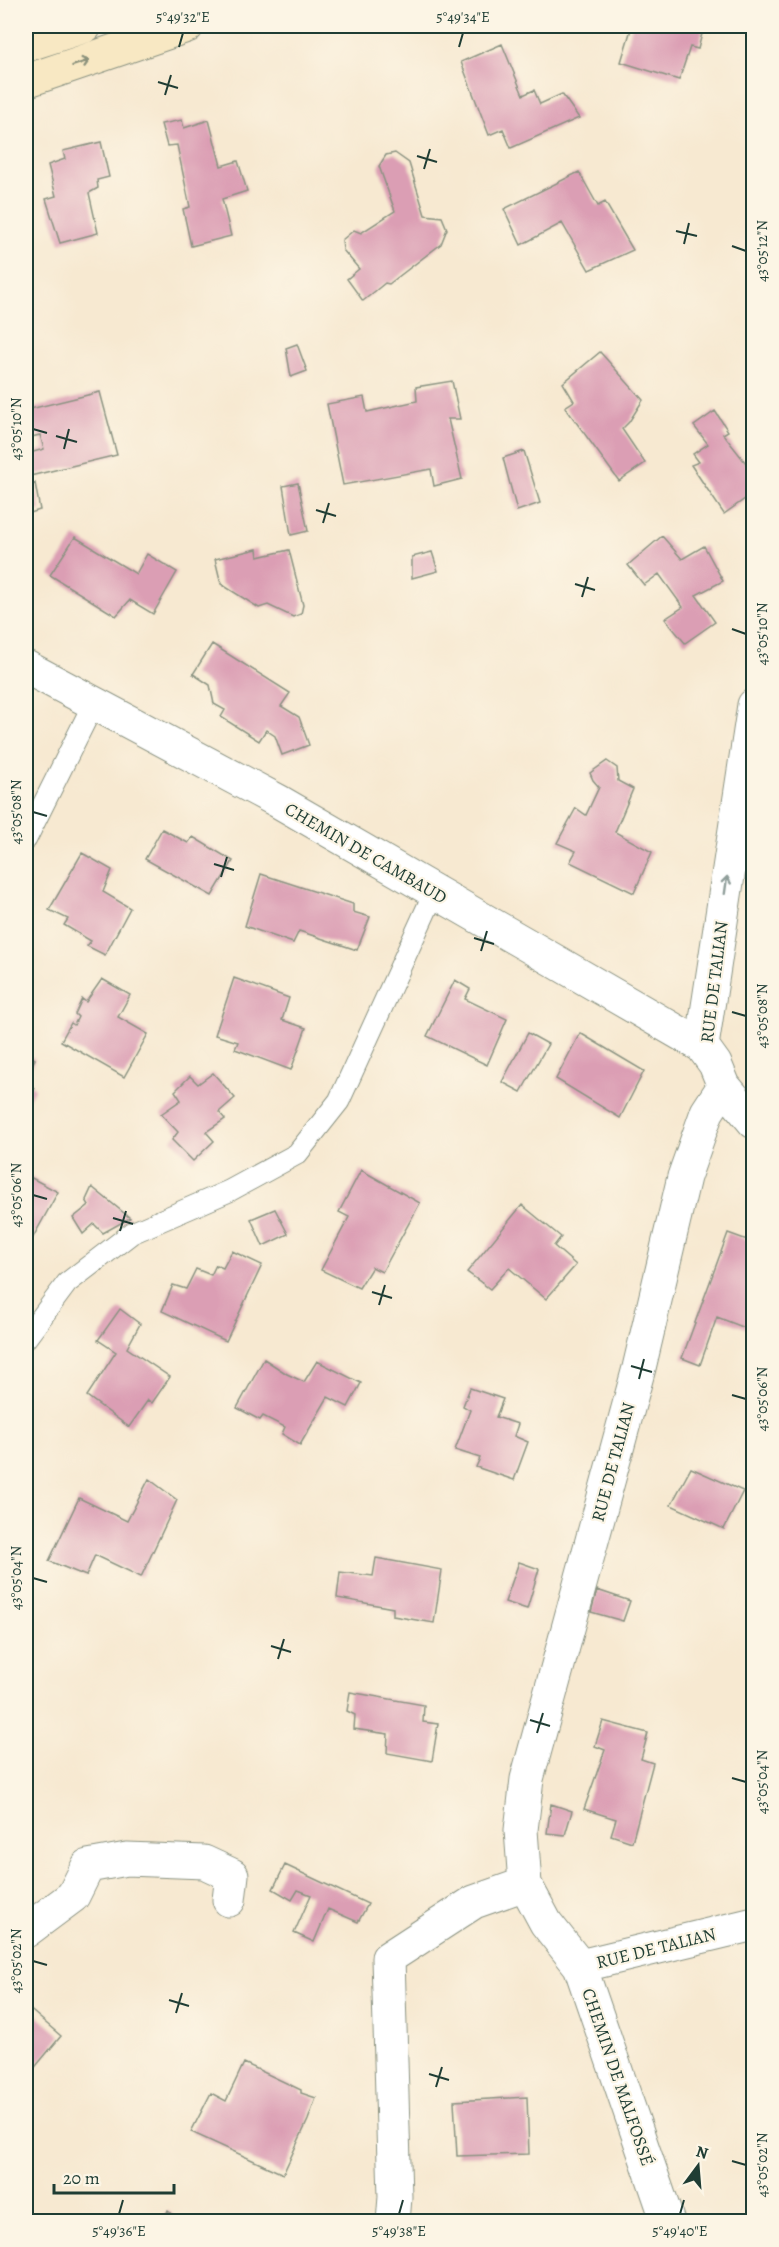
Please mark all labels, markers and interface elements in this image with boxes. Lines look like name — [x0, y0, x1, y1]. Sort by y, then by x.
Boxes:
text: 5°49'32"E — [156, 7, 210, 27]
text: 5°49'34"E — [436, 7, 490, 27]
one-way arrow — [71, 57, 90, 68]
text: 43°05'12"N — [752, 220, 772, 282]
text: 43°05'10"N — [6, 397, 26, 461]
text: 43°05'10"N — [752, 602, 772, 666]
text: 43°05'08"N — [6, 779, 26, 845]
street label: CHEMIN DE CAMBAUD — [280, 797, 452, 909]
one-way arrow — [721, 875, 732, 895]
street label: RUE DE TALIAN — [695, 920, 733, 1044]
text: 43°05'08"N — [752, 983, 772, 1049]
text: 43°05'06"N — [6, 1162, 26, 1227]
text: 43°05'06"N — [752, 1366, 772, 1431]
street label: RUE DE TALIAN — [586, 1400, 640, 1524]
text: 43°05'04"N — [6, 1545, 26, 1610]
text: 43°05'04"N — [752, 1749, 772, 1814]
street label: RUE DE TALIAN — [594, 1922, 718, 1974]
text: 43°05'02"N — [6, 1928, 26, 1994]
street label: CHEMIN DE MALFOSSÉ — [576, 1985, 660, 2169]
text: 43°05'02"N — [752, 2132, 772, 2198]
north arrow — [668, 2136, 728, 2196]
text: N — [693, 2140, 711, 2165]
scale bar — [54, 2157, 174, 2195]
text: 20 m — [63, 2166, 100, 2190]
text: 5°49'36"E — [92, 2221, 146, 2241]
text: 5°49'38"E — [372, 2221, 426, 2241]
text: 5°49'40"E — [652, 2221, 708, 2241]

